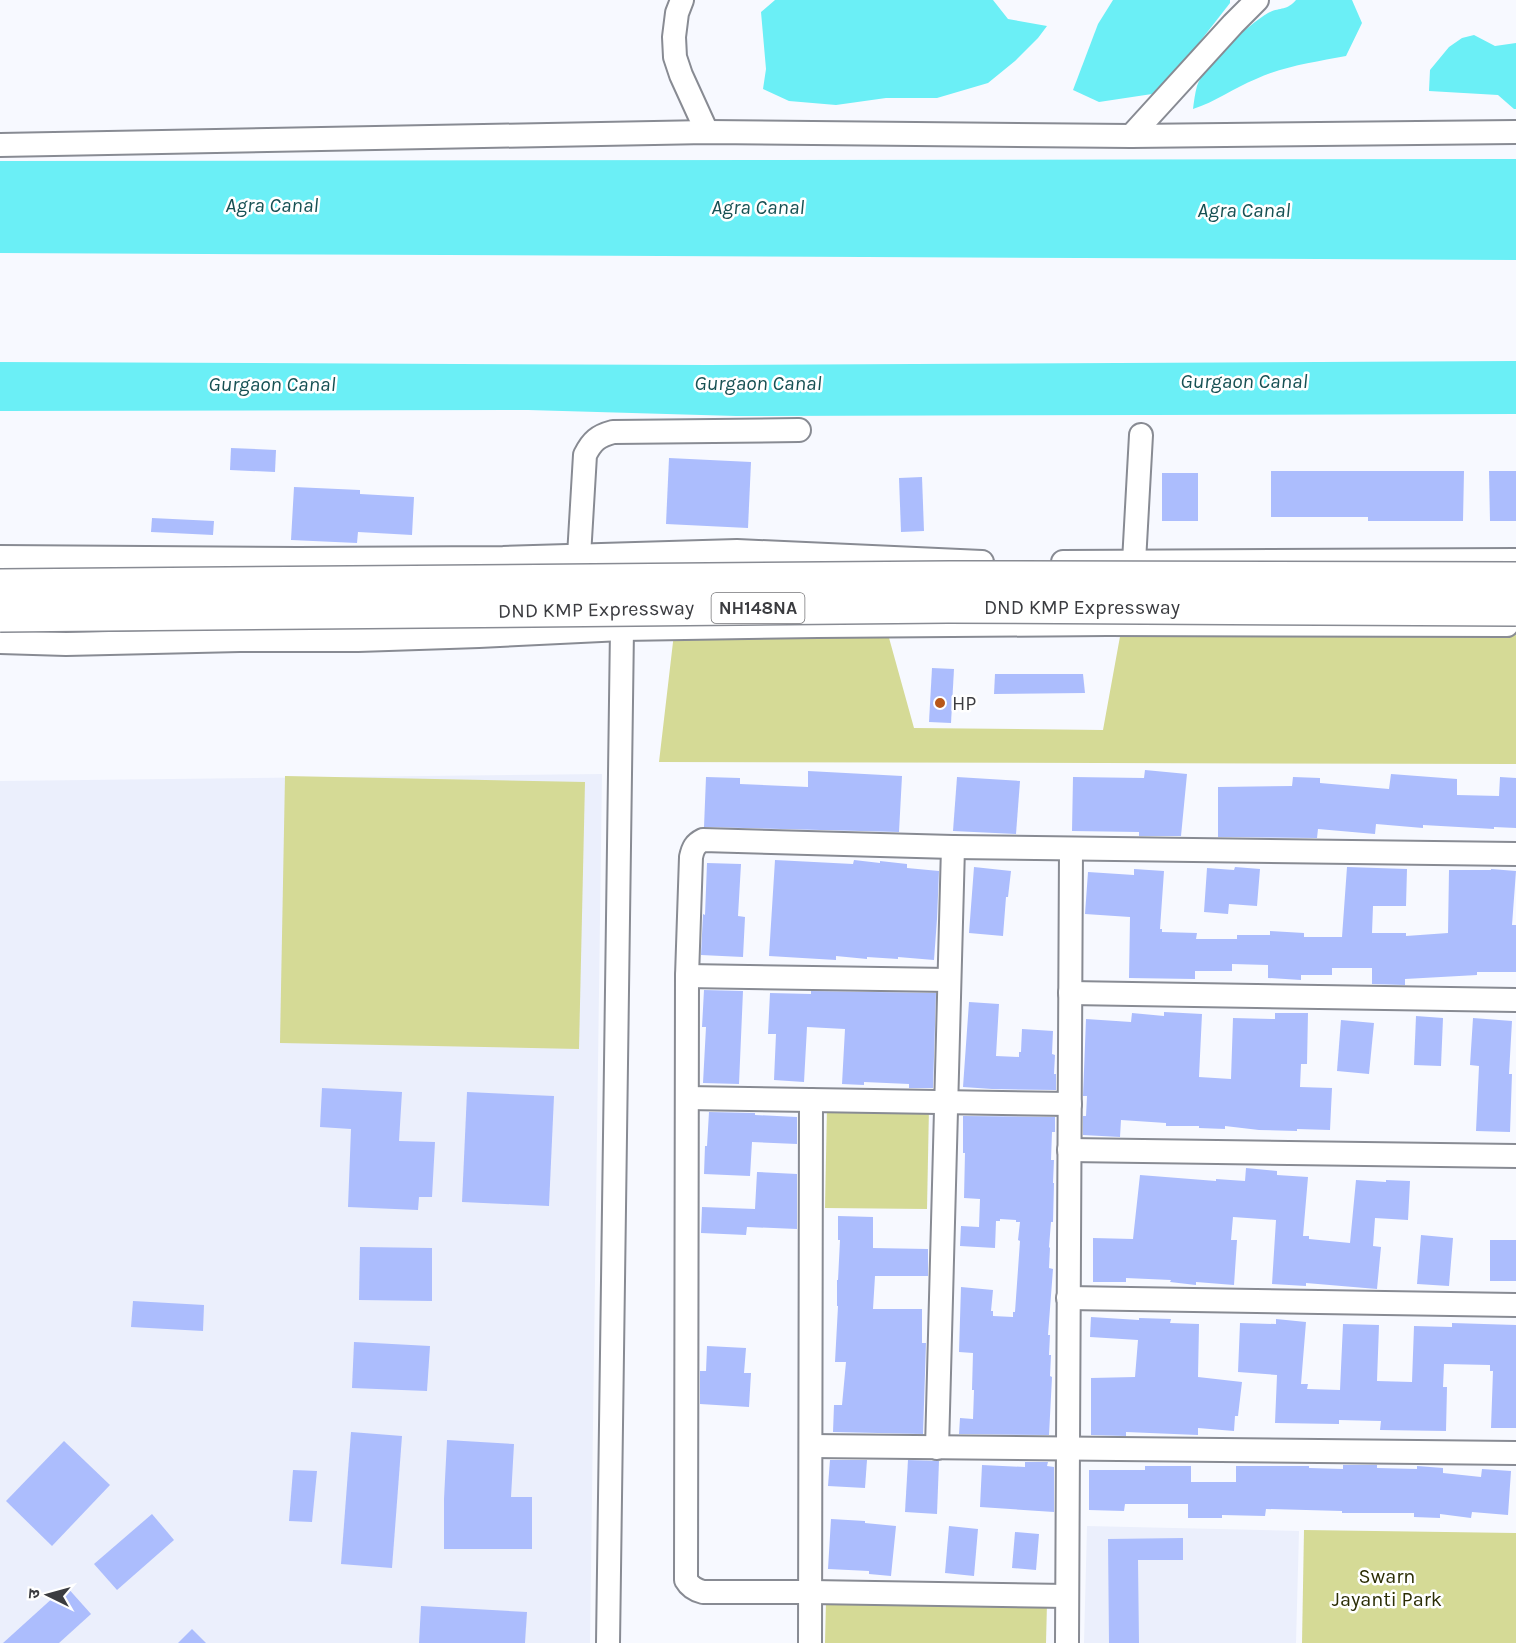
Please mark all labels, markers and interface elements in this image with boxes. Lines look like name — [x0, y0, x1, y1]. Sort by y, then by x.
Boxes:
water label: Agra Canal — [225, 193, 319, 217]
water label: Agra Canal — [711, 195, 805, 219]
water label: Agra Canal — [1197, 198, 1291, 222]
water label: Gurgaon Canal — [1180, 369, 1308, 393]
water label: Gurgaon Canal — [694, 371, 822, 395]
water label: Gurgaon Canal — [208, 372, 336, 396]
road number: NH148NA — [712, 593, 804, 623]
street label: DND KMP Expressway — [498, 596, 694, 623]
street label: DND KMP Expressway — [984, 596, 1180, 619]
place label: HP — [952, 692, 976, 715]
marker: HP — [933, 696, 947, 710]
north arrow — [18, 1565, 78, 1625]
park label: Swarn Jayanti Park — [1332, 1565, 1442, 1611]
text: उ — [24, 1588, 43, 1599]

